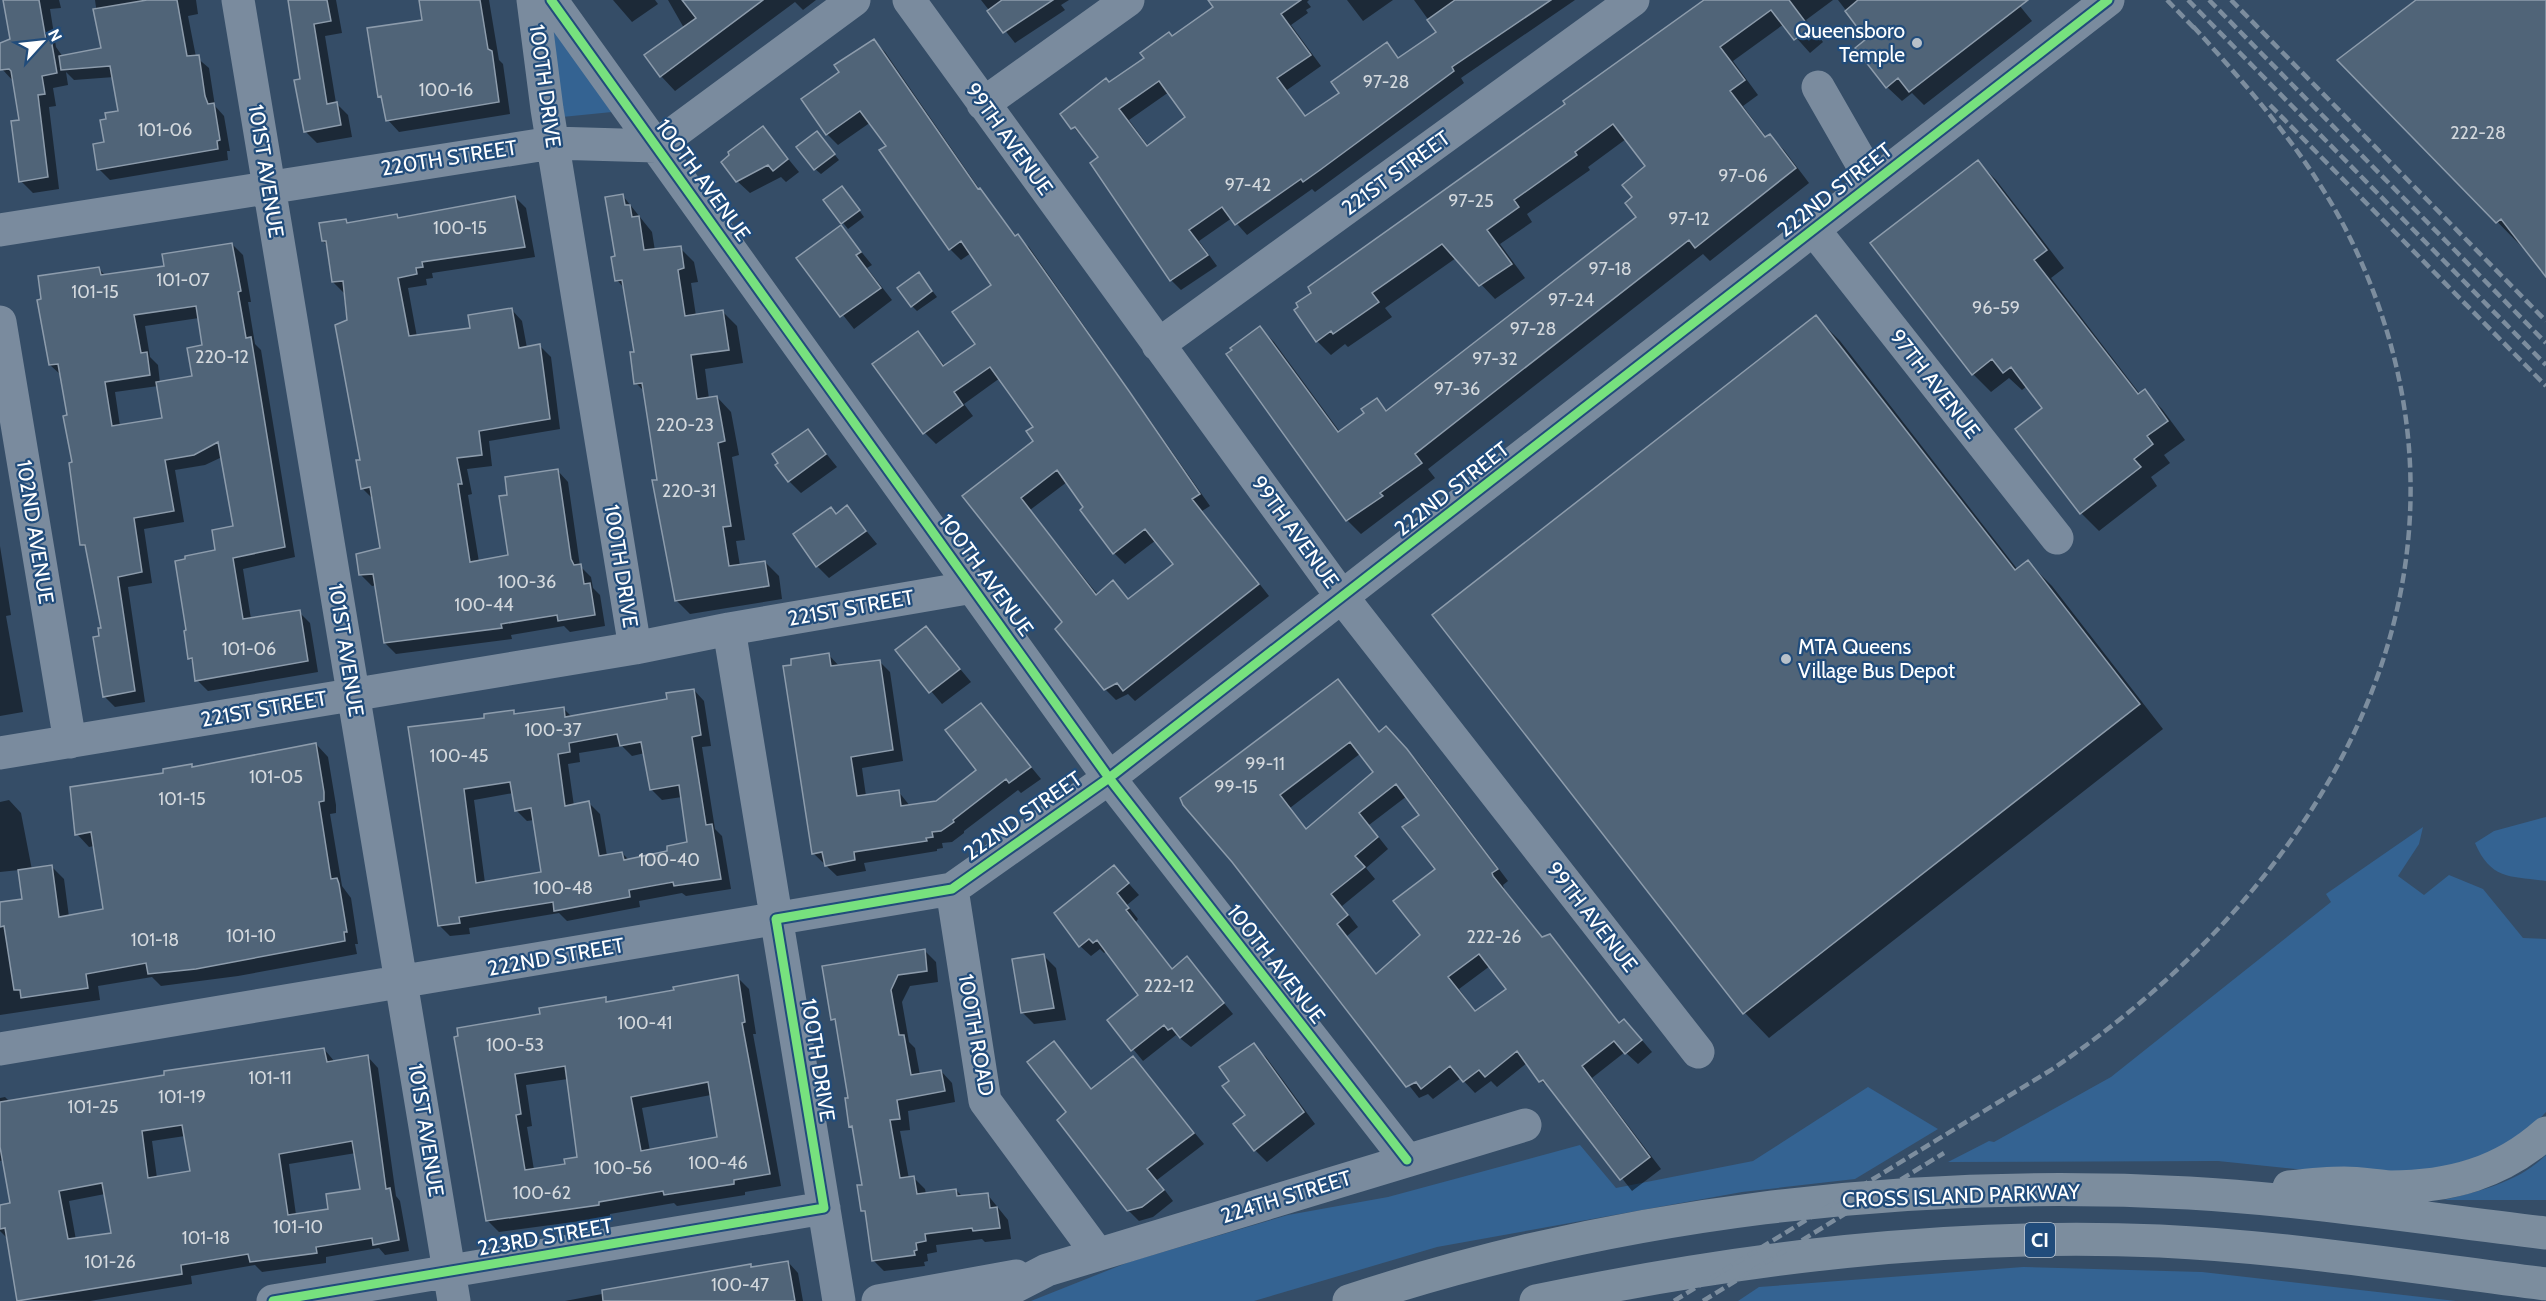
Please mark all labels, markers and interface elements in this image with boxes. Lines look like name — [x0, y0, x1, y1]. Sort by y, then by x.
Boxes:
north arrow — [12, 12, 72, 72]
place label: Queensboro Temple — [1795, 18, 1905, 67]
street label: 100TH DRIVE — [524, 23, 567, 149]
text: N — [44, 26, 66, 45]
marker: Queensboro Temple — [1910, 36, 1924, 50]
house number: 97-28 — [1363, 71, 1409, 93]
street label: 99TH AVENUE — [960, 78, 1058, 200]
house number: 100-16 — [419, 79, 473, 101]
street label: 101ST AVENUE — [244, 103, 289, 239]
street label: 100TH AVENUE — [651, 114, 756, 245]
house number: 101-06 — [138, 119, 192, 141]
house number: 222-28 — [2450, 122, 2506, 144]
street label: 221ST STREET — [1337, 125, 1455, 220]
street label: 220TH STREET — [379, 134, 519, 181]
street label: 222ND STREET — [1772, 137, 1897, 242]
house number: 97-06 — [1718, 165, 1768, 187]
house number: 97-42 — [1225, 174, 1271, 196]
house number: 97-25 — [1448, 190, 1494, 212]
house number: 97-12 — [1668, 208, 1710, 230]
house number: 100-15 — [433, 217, 487, 239]
house number: 97-18 — [1588, 258, 1632, 280]
house number: 101-07 — [156, 269, 210, 291]
house number: 101-15 — [71, 281, 119, 303]
house number: 97-24 — [1548, 289, 1594, 311]
house number: 96-59 — [1972, 297, 2020, 319]
house number: 97-28 — [1510, 318, 1556, 340]
street label: 97TH AVENUE — [1885, 324, 1986, 443]
house number: 220-12 — [195, 346, 249, 368]
house number: 97-32 — [1472, 348, 1518, 370]
house number: 97-36 — [1434, 378, 1480, 400]
house number: 220-23 — [656, 414, 714, 436]
street label: 222ND STREET — [1389, 436, 1514, 541]
street label: 102ND AVENUE — [12, 458, 59, 606]
street label: 99TH AVENUE — [1246, 471, 1344, 593]
house number: 220-31 — [662, 480, 716, 502]
street label: 100TH DRIVE — [599, 503, 644, 629]
street label: 100TH AVENUE — [934, 509, 1039, 640]
house number: 100-36 — [498, 571, 556, 593]
street label: 101ST AVENUE — [324, 582, 369, 718]
street label: 221ST STREET — [786, 584, 916, 631]
house number: 100-44 — [454, 594, 514, 616]
place label: MTA Queens Village Bus Depot — [1798, 634, 1955, 683]
house number: 101-06 — [222, 638, 276, 660]
marker: MTA Queens Village Bus Depot — [1779, 652, 1793, 666]
street label: 221ST STREET — [199, 685, 329, 732]
house number: 100-37 — [524, 719, 582, 741]
house number: 100-45 — [430, 745, 488, 767]
house number: 99-11 — [1245, 753, 1285, 775]
house number: 101-05 — [249, 766, 303, 788]
street label: 222ND STREET — [959, 766, 1087, 866]
house number: 99-15 — [1214, 776, 1258, 798]
house number: 101-15 — [158, 788, 206, 810]
house number: 100-40 — [638, 849, 700, 871]
street label: 99TH AVENUE — [1542, 857, 1643, 977]
house number: 100-48 — [533, 877, 593, 899]
street label: 100TH AVENUE — [1222, 899, 1331, 1028]
house number: 101-10 — [226, 925, 276, 947]
house number: 222-26 — [1466, 926, 1522, 948]
house number: 101-18 — [131, 929, 179, 951]
street label: 222ND STREET — [486, 932, 626, 981]
street label: 100TH ROAD — [953, 972, 1000, 1098]
house number: 222-12 — [1144, 975, 1194, 997]
street label: 100TH DRIVE — [796, 997, 841, 1123]
house number: 100-41 — [618, 1012, 672, 1034]
house number: 100-53 — [486, 1034, 544, 1056]
street label: 101ST AVENUE — [404, 1062, 449, 1198]
house number: 101-11 — [248, 1067, 292, 1089]
house number: 101-19 — [158, 1086, 206, 1108]
house number: 101-25 — [68, 1096, 118, 1118]
house number: 100-46 — [688, 1152, 748, 1174]
house number: 100-56 — [594, 1157, 652, 1179]
street label: 224TH STREET — [1218, 1165, 1354, 1228]
street label: CROSS ISLAND PARKWAY — [1842, 1179, 2081, 1212]
house number: 100-62 — [513, 1182, 571, 1204]
street label: 223RD STREET — [475, 1212, 614, 1261]
house number: 101-10 — [273, 1216, 323, 1238]
road number: CI — [2025, 1223, 2055, 1257]
house number: 101-18 — [182, 1227, 230, 1249]
house number: 101-26 — [84, 1251, 136, 1273]
house number: 100-47 — [711, 1274, 769, 1296]

